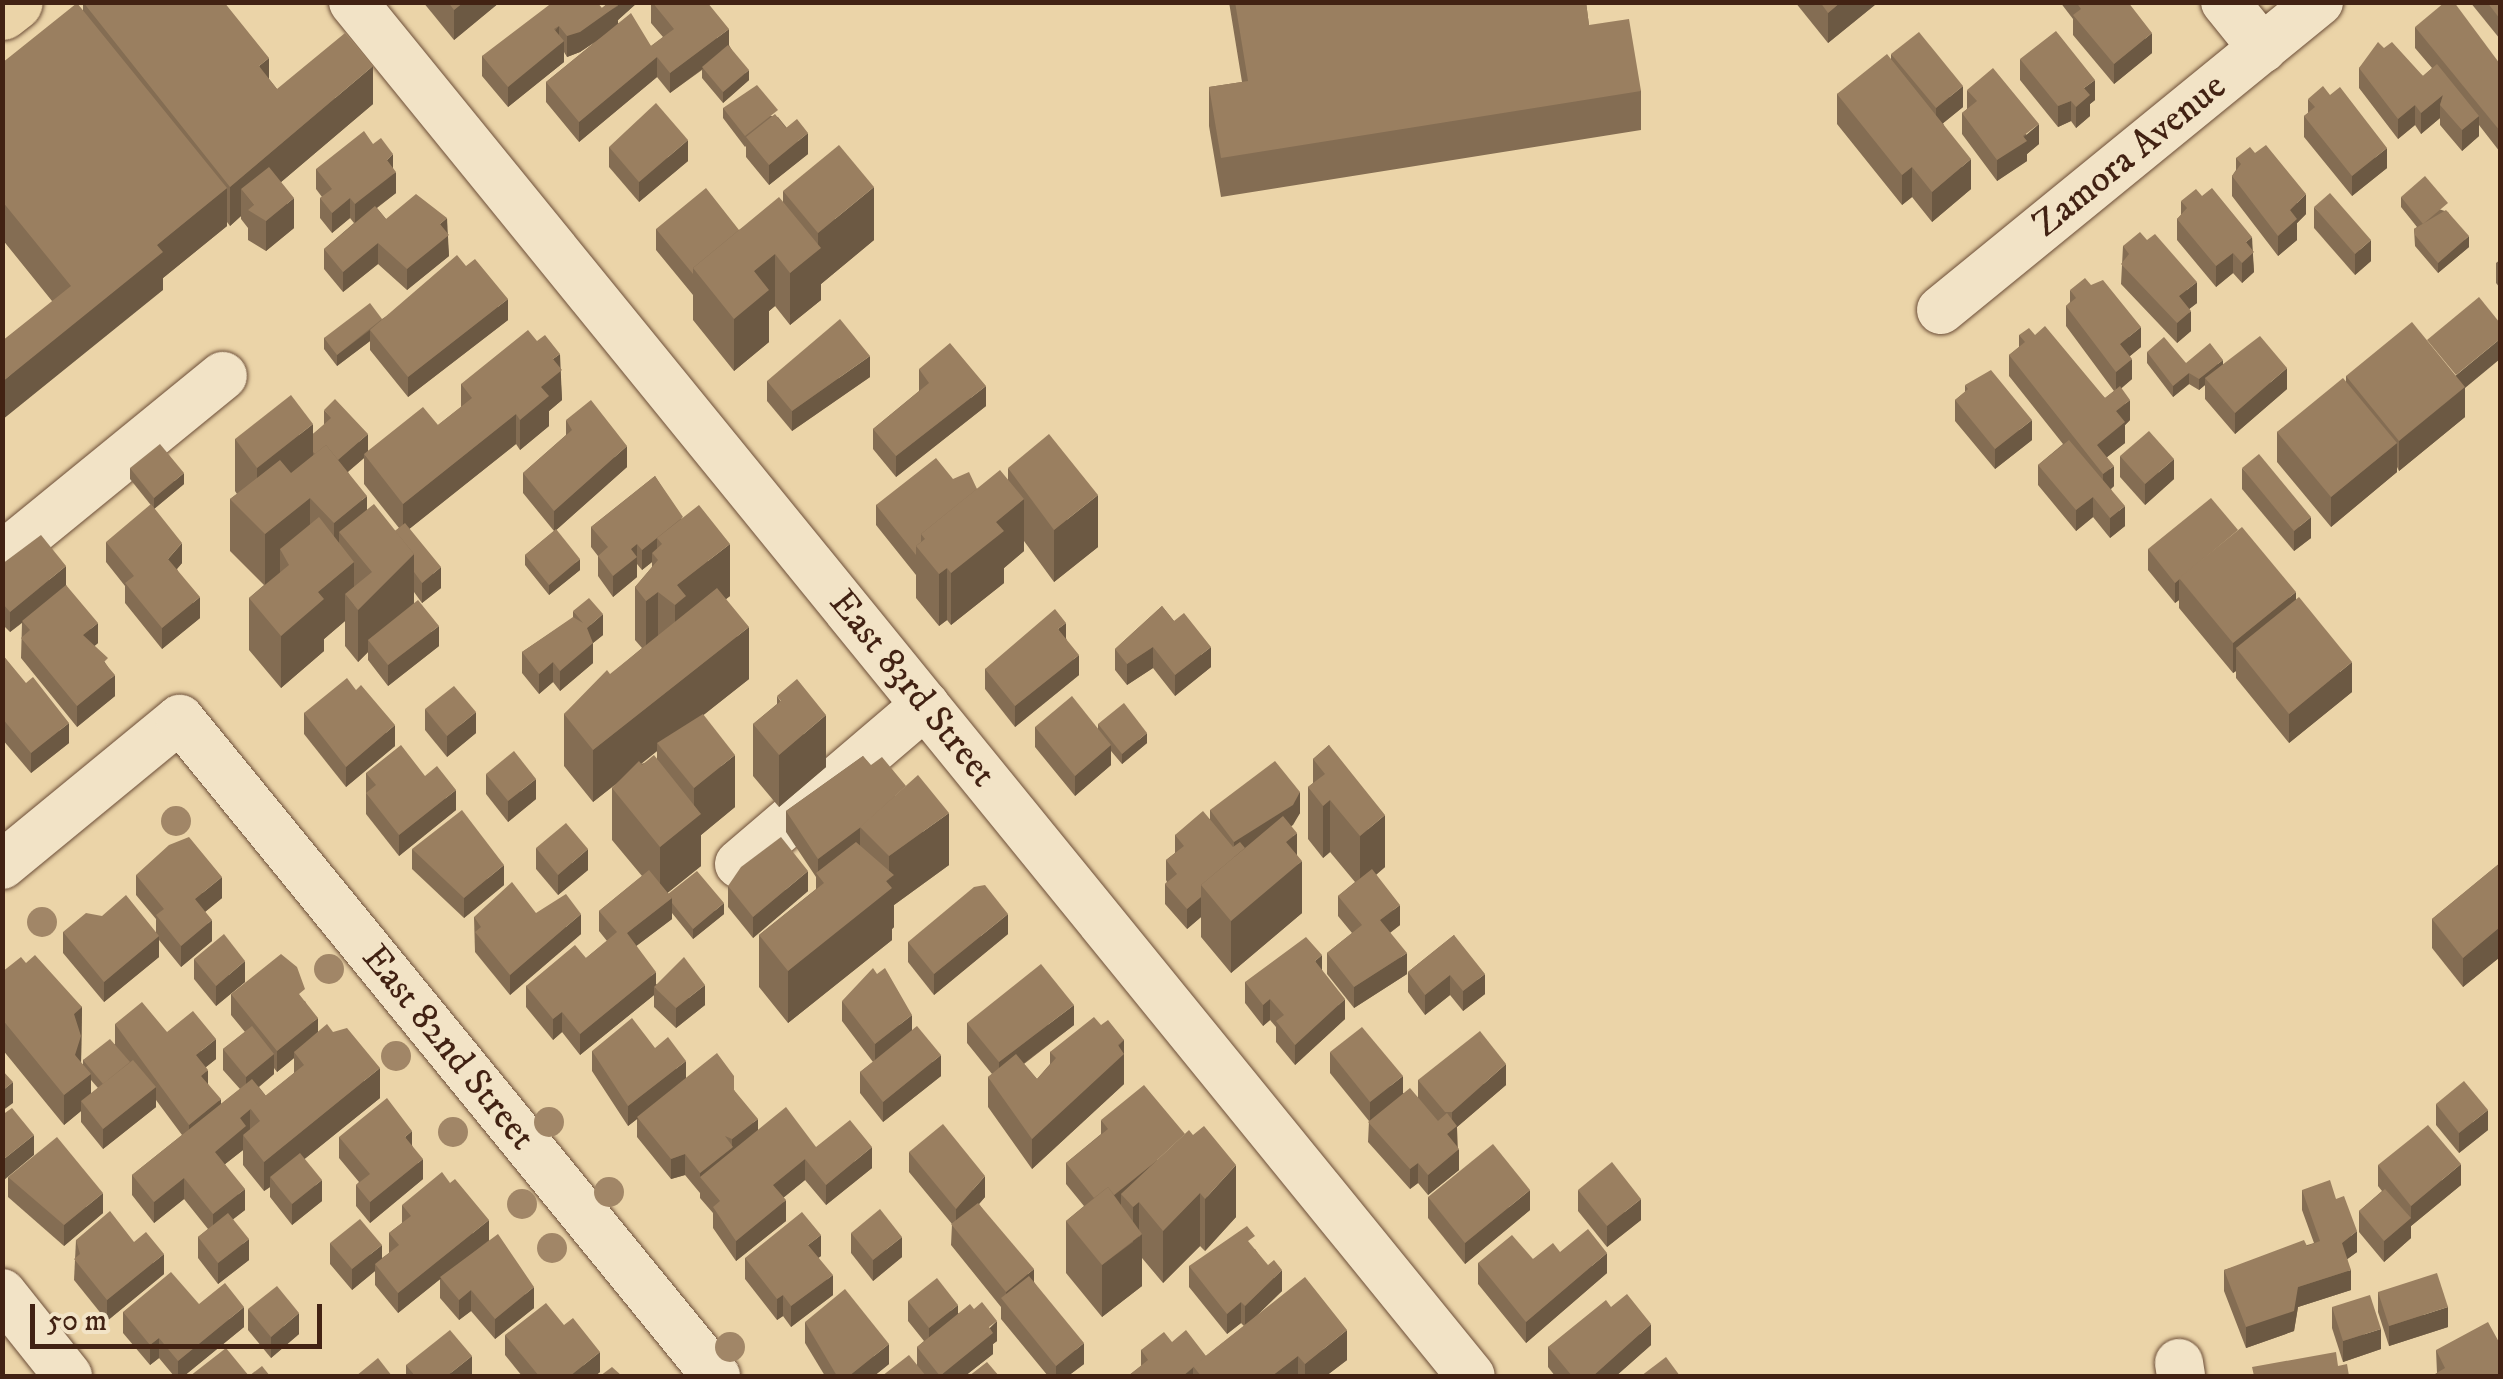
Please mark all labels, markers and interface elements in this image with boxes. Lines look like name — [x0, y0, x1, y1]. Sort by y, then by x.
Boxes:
street label: Zamora Avenue — [2024, 64, 2236, 248]
street label: East 83rd Street — [819, 581, 1005, 797]
street label: East 82nd Street — [351, 936, 545, 1160]
scale bar — [35, 1284, 328, 1346]
text: 50 m — [47, 1303, 107, 1340]

